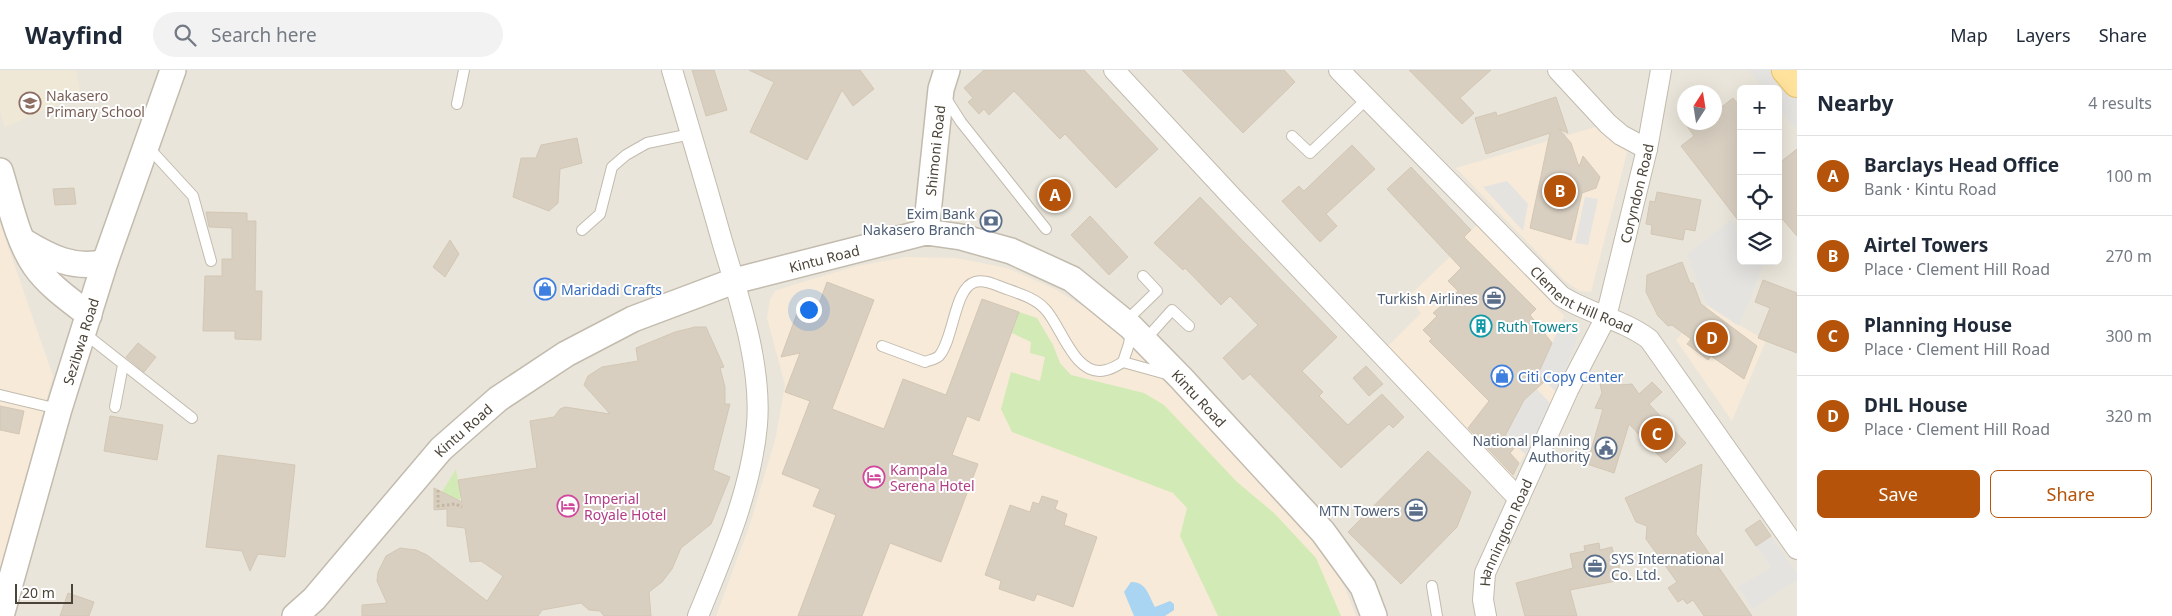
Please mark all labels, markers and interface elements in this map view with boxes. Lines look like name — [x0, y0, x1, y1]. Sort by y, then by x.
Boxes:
search box — [153, 12, 503, 57]
text: Wayfind — [25, 18, 123, 51]
icon: search — [171, 21, 199, 49]
text: Search here — [211, 22, 317, 48]
text: Map — [1950, 23, 1988, 47]
text: Layers — [2016, 23, 2071, 47]
text: Share — [2099, 23, 2147, 47]
north arrow — [1677, 85, 1722, 130]
map controls — [1737, 85, 1782, 265]
button: + — [1737, 85, 1782, 130]
place label: Nakasero Primary School — [46, 86, 145, 121]
text: Nearby — [1817, 89, 1893, 117]
school or university icon: Nakasero Primary School — [18, 91, 42, 115]
text: 4 results — [2088, 92, 2152, 114]
street label: Shimoni Road — [920, 104, 949, 197]
button: − — [1737, 130, 1782, 175]
street label: Coryndon Road — [1615, 142, 1657, 245]
text: Barclays Head Office — [1864, 152, 2059, 178]
text: A — [1827, 165, 1839, 187]
text: 100 m — [2105, 165, 2152, 187]
pin: B — [1544, 172, 1576, 210]
button: locate — [1737, 175, 1782, 220]
pin: A — [1039, 176, 1071, 214]
text: Bank · Kintu Road — [1864, 178, 1997, 200]
place label: Exim Bank Nakasero Branch — [862, 204, 976, 239]
bank icon: Exim Bank Nakasero Branch — [979, 209, 1003, 233]
button: layers — [1737, 220, 1782, 265]
text: Airtel Towers — [1864, 232, 1988, 258]
street label: Kintu Road — [787, 240, 861, 276]
text: B — [1828, 245, 1838, 267]
text: 270 m — [2105, 245, 2152, 267]
text: Place · Clement Hill Road — [1864, 258, 2050, 280]
street label: Clement Hill Road — [1527, 261, 1636, 337]
shop icon: Maridadi Crafts — [533, 277, 557, 301]
place label: Maridadi Crafts — [561, 280, 662, 299]
office icon: Turkish Airlines — [1482, 286, 1506, 310]
place label: Turkish Airlines — [1378, 289, 1478, 308]
street label: Sezibwa Road — [58, 295, 103, 387]
your location — [796, 297, 822, 323]
text: Planning House — [1864, 312, 2012, 338]
building icon: Ruth Towers — [1469, 314, 1493, 338]
place label: Ruth Towers — [1497, 317, 1578, 336]
pin: D — [1696, 319, 1728, 357]
text: C — [1828, 325, 1838, 347]
text: 300 m — [2105, 325, 2152, 347]
text: Place · Clement Hill Road — [1864, 338, 2050, 360]
shop icon: Citi Copy Center — [1490, 364, 1514, 388]
street label: Kintu Road — [1168, 365, 1231, 431]
place label: Citi Copy Center — [1518, 367, 1624, 386]
text: DHL House — [1864, 392, 1968, 418]
street label: Kintu Road — [429, 399, 496, 461]
text: D — [1827, 405, 1839, 427]
text: 320 m — [2105, 405, 2152, 427]
pin: C — [1641, 415, 1673, 453]
text: Place · Clement Hill Road — [1864, 418, 2050, 440]
place label: National Planning Authority — [1472, 431, 1591, 466]
public building icon: National Planning Authority — [1594, 436, 1618, 460]
place label: Kampala Serena Hotel — [890, 460, 975, 495]
hotel icon: Kampala Serena Hotel — [862, 465, 886, 489]
button: Save — [1817, 470, 1980, 518]
button: Share — [1990, 470, 2152, 518]
street label: Hannington Road — [1475, 476, 1536, 587]
place label: Imperial Royale Hotel — [584, 489, 666, 524]
hotel icon: Imperial Royale Hotel — [556, 494, 580, 518]
office icon: MTN Towers — [1404, 498, 1428, 522]
place label: MTN Towers — [1319, 501, 1400, 520]
place label: SYS International Co. Ltd. — [1611, 549, 1724, 584]
office icon: SYS International Co. Ltd. — [1583, 554, 1607, 578]
scale bar — [15, 581, 72, 604]
text: 20 m — [22, 583, 55, 602]

